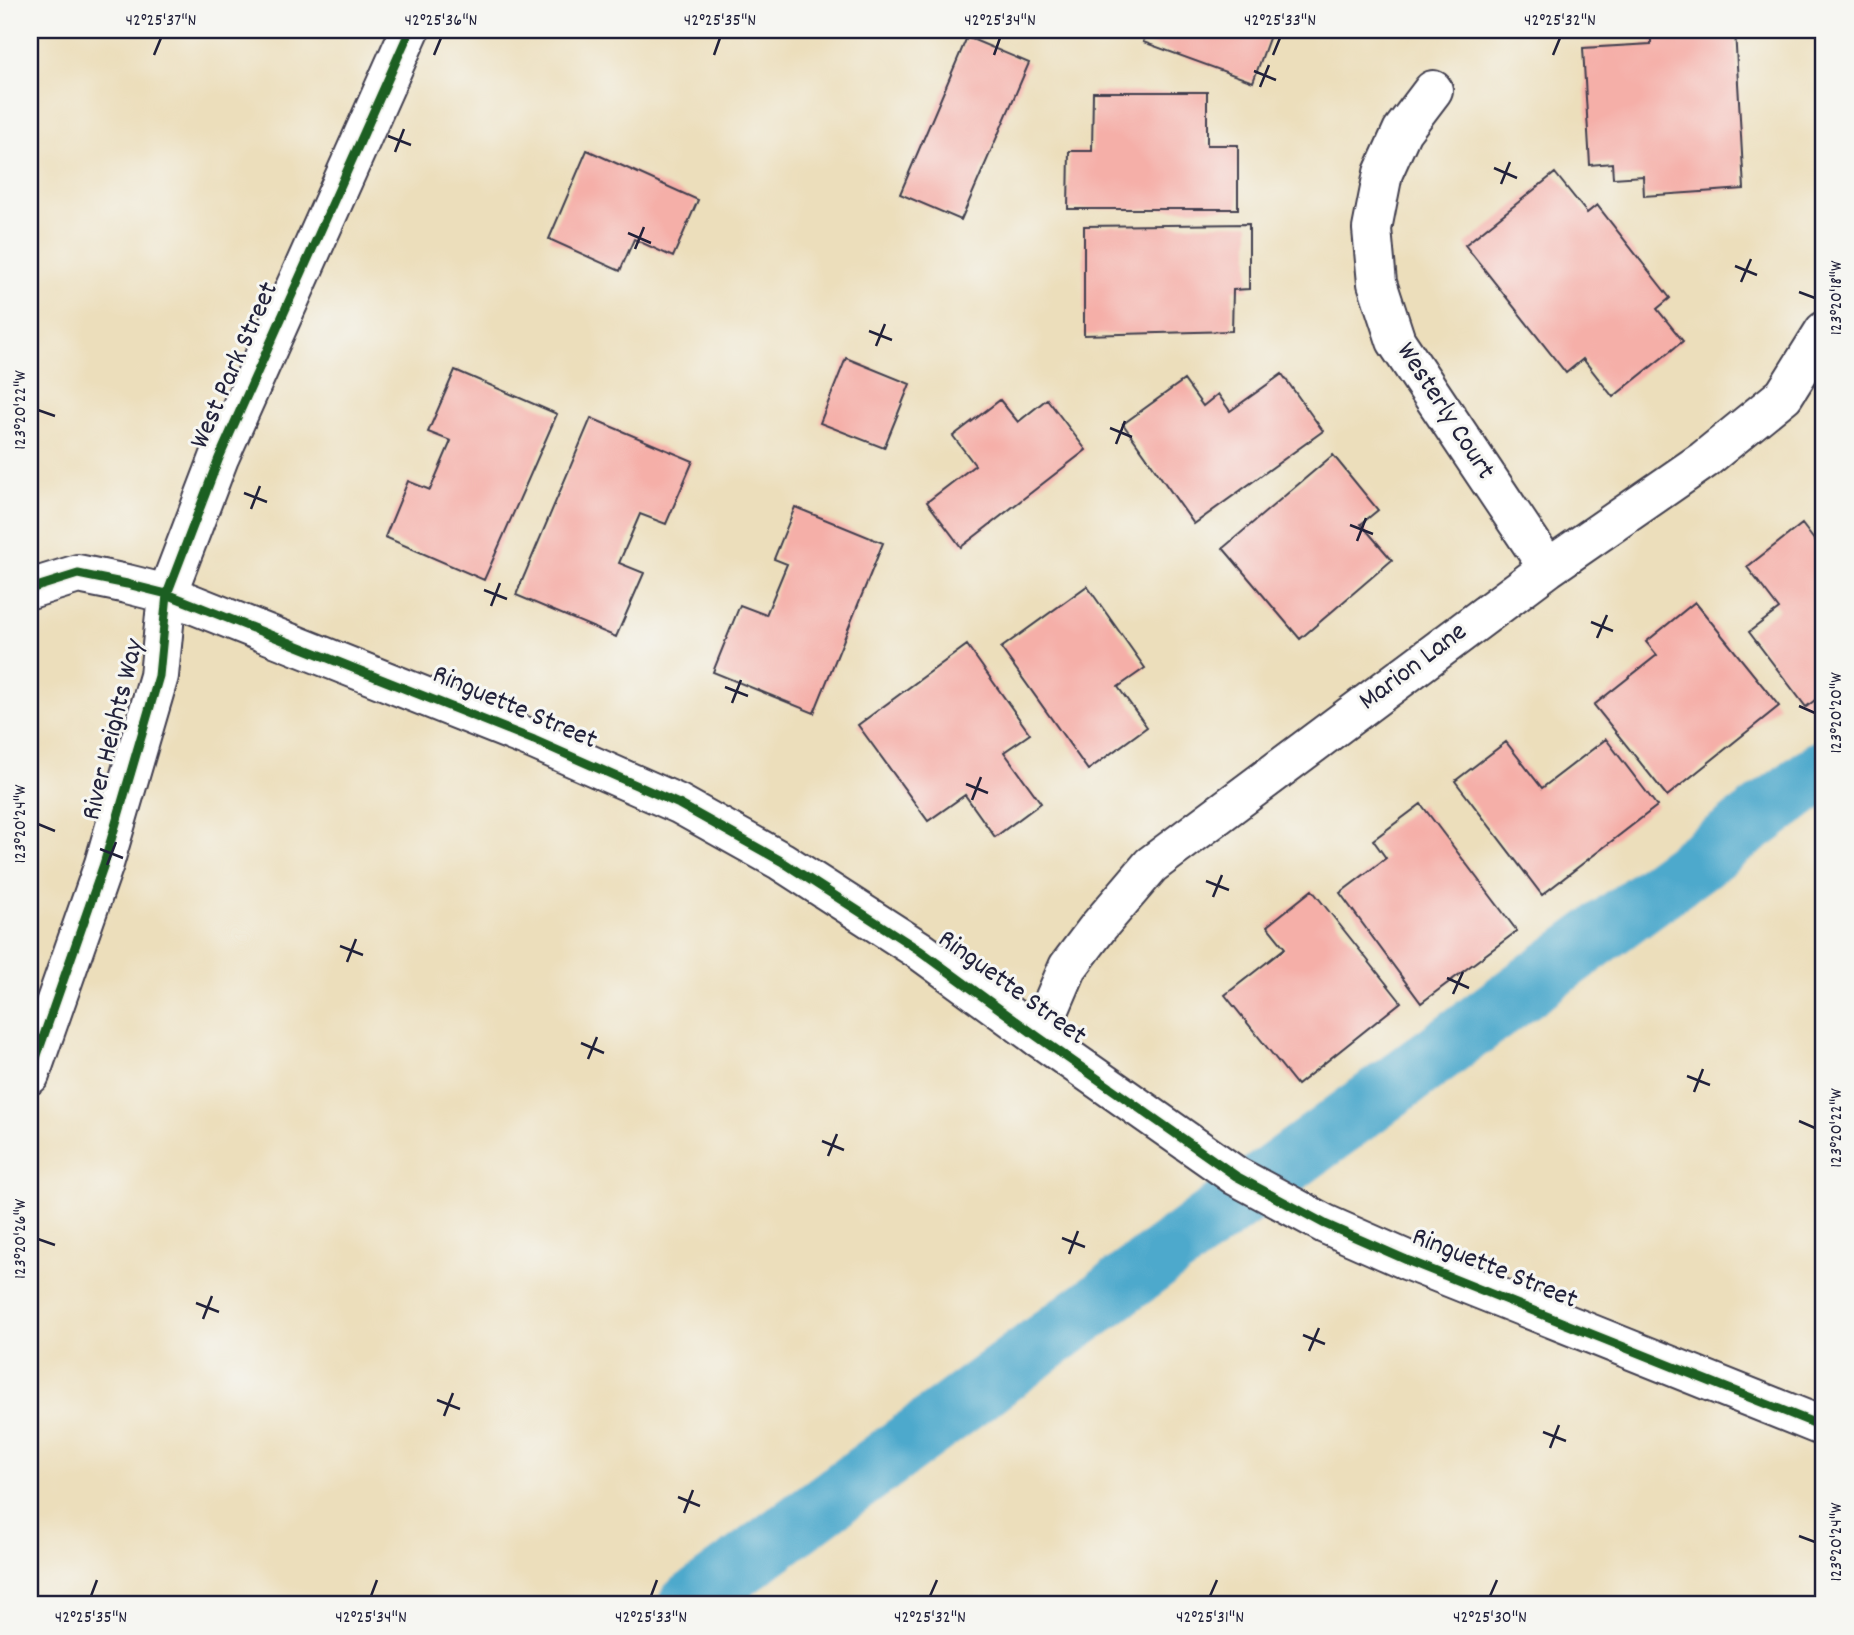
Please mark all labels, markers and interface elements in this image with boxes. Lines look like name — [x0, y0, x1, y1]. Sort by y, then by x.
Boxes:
text: 42°25'37"N — [125, 9, 197, 34]
text: 42°25'36"N — [405, 9, 477, 34]
text: 42°25'35"N — [684, 9, 756, 34]
text: 42°25'34"N — [964, 9, 1036, 34]
text: 42°25'33"N — [1244, 9, 1316, 34]
text: 42°25'32"N — [1524, 9, 1596, 34]
text: 123°20'18"W — [1825, 260, 1850, 335]
street label: West Park Street — [181, 276, 291, 456]
street label: Westerly Court — [1385, 335, 1503, 489]
text: 123°20'22"W — [9, 370, 34, 450]
street label: Marion Lane — [1351, 614, 1477, 722]
street label: River Heights Way — [73, 635, 157, 825]
street label: Ringuette Street — [425, 656, 603, 762]
text: 123°20'20"W — [1825, 672, 1850, 754]
text: 123°20'24"W — [9, 784, 34, 863]
street label: Ringuette Street — [928, 921, 1094, 1057]
text: 123°20'22"W — [1825, 1088, 1850, 1168]
text: 123°20'26"W — [9, 1198, 34, 1279]
street label: Ringuette Street — [1405, 1219, 1583, 1321]
text: 123°20'24"W — [1825, 1502, 1850, 1581]
text: 42°25'35"N — [55, 1606, 127, 1631]
text: 42°25'34"N — [335, 1606, 407, 1631]
text: 42°25'33"N — [615, 1606, 687, 1631]
text: 42°25'32"N — [894, 1606, 966, 1631]
text: 42°25'31"N — [1176, 1606, 1244, 1631]
text: 42°25'30"N — [1453, 1606, 1527, 1631]

